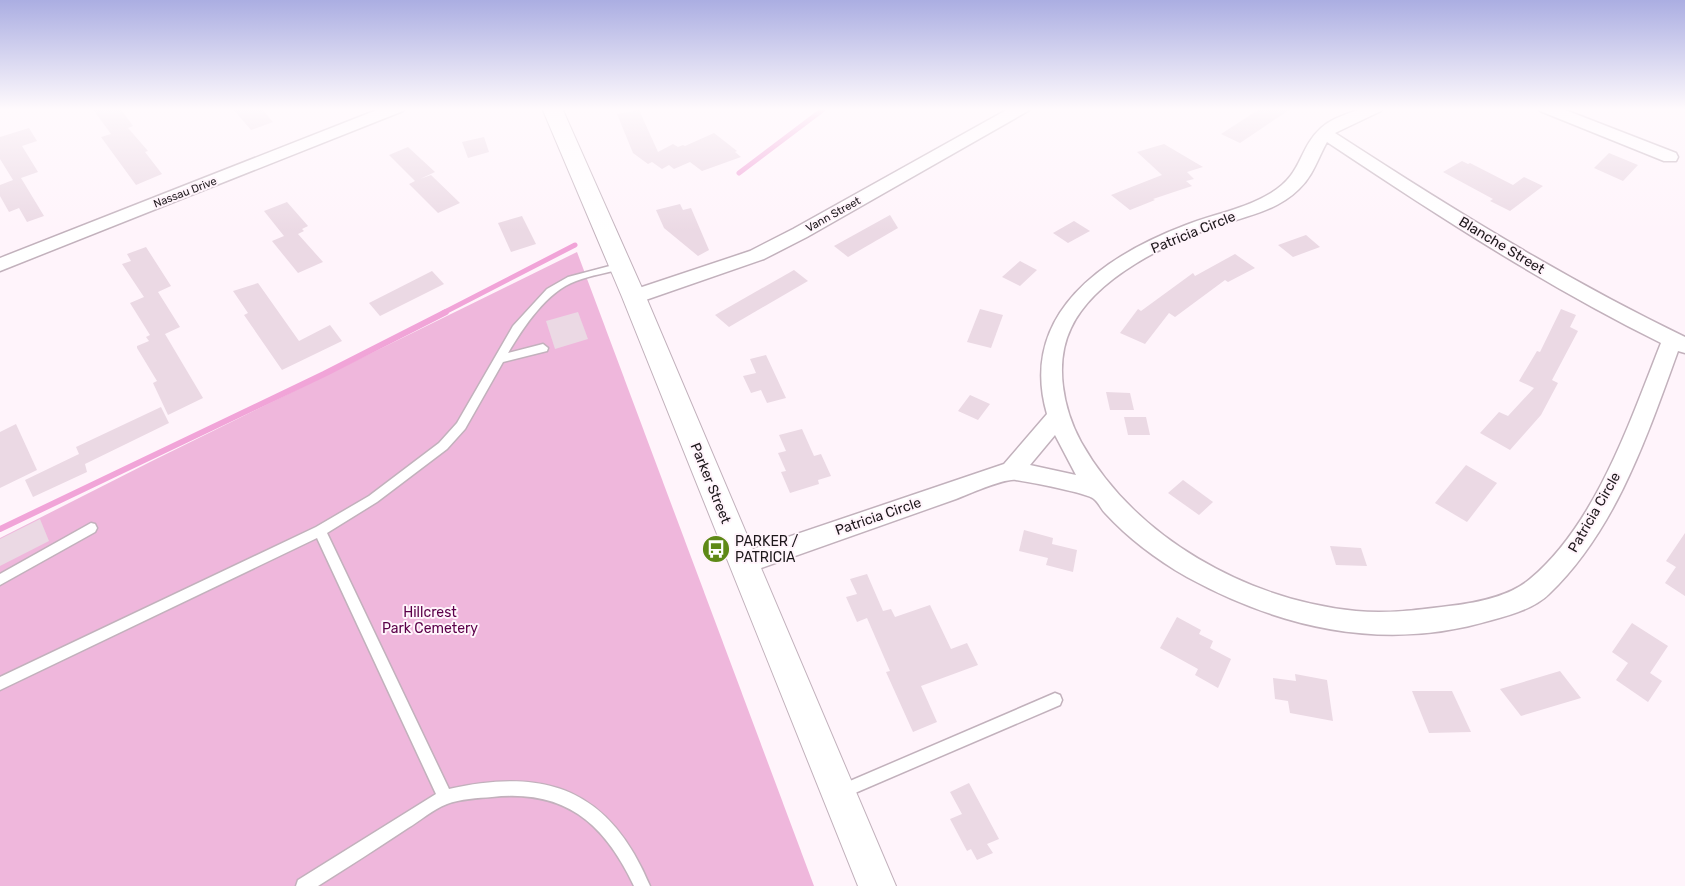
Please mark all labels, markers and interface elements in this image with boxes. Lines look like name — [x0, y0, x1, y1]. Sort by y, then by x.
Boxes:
street label: Nassau Drive — [152, 174, 219, 211]
street label: Vann Street — [804, 194, 863, 235]
street label: Patricia Circle — [1148, 208, 1238, 257]
street label: Blanche Street — [1456, 213, 1548, 278]
street label: Parker Street — [687, 440, 735, 527]
street label: Patricia Circle — [1565, 469, 1624, 555]
street label: Patricia Circle — [833, 494, 924, 539]
place label: PARKER / PATRICIA — [735, 533, 798, 566]
bus stop icon: PARKER / PATRICIA — [701, 534, 731, 564]
park label: Hillcrest Park Cemetery — [382, 604, 478, 637]

